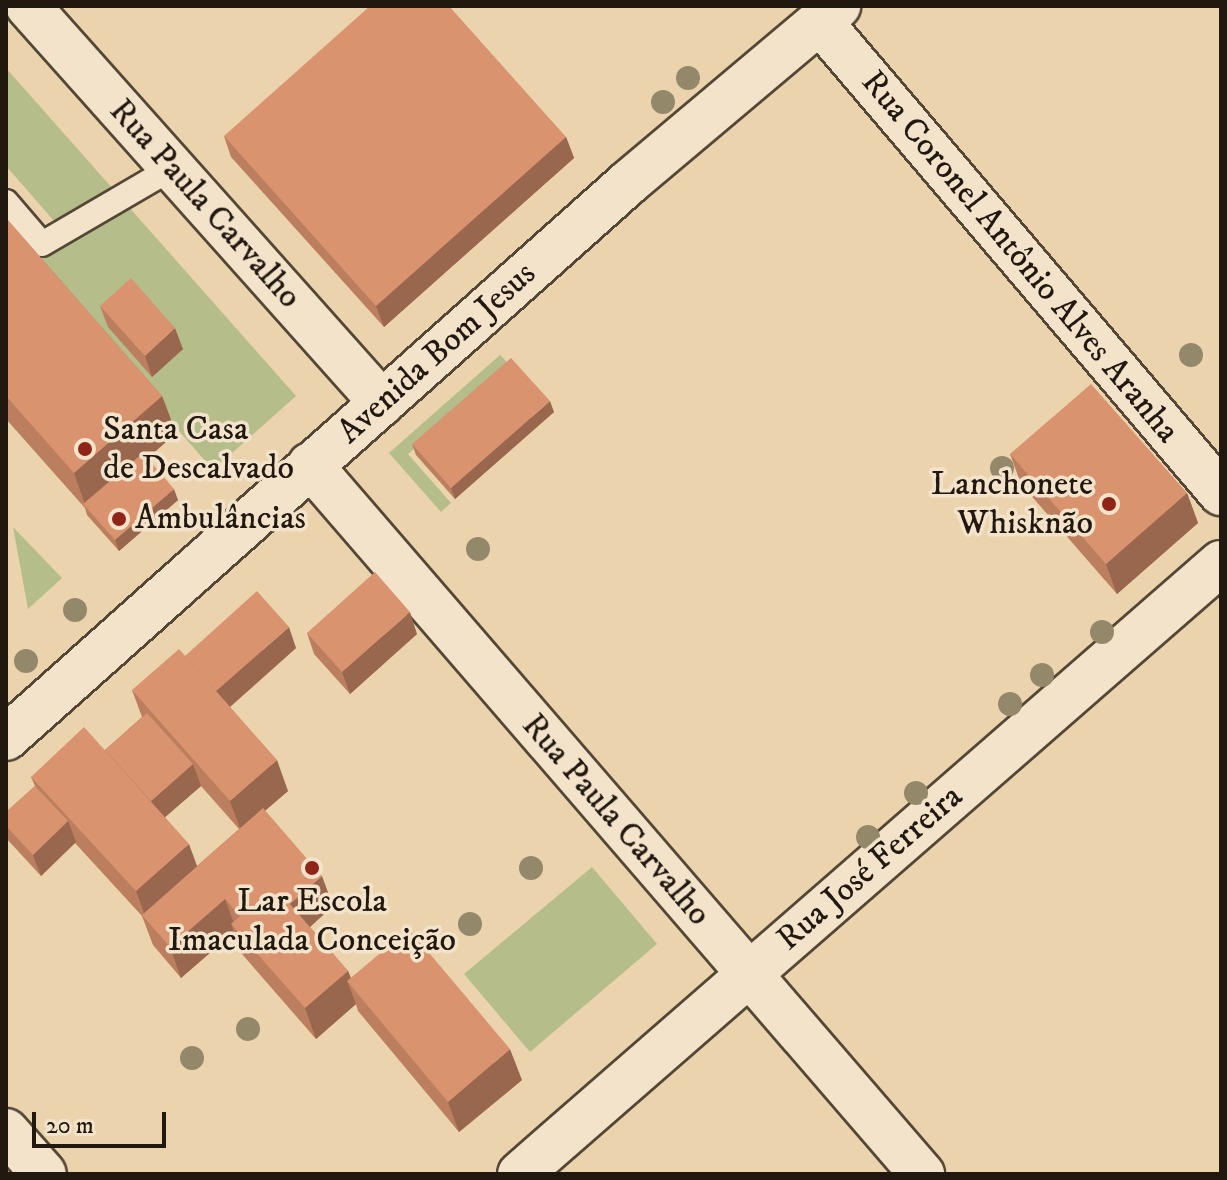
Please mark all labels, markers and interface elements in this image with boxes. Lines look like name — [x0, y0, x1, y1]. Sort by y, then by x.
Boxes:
street label: Rua Coronel Antônio Alves Aranha — [852, 63, 1188, 451]
street label: Rua Paula Carvalho — [100, 91, 310, 317]
street label: Avenida Bom Jesus — [330, 253, 544, 453]
place label: Santa Casa de Descalvado — [103, 409, 294, 488]
marker: Santa Casa de Descalvado — [74, 438, 96, 460]
place label: Lanchonete Whisknão — [931, 464, 1093, 544]
marker: Lanchonete Whisknão — [1100, 495, 1118, 513]
place label: Ambulâncias — [135, 499, 306, 539]
marker: Ambulâncias — [110, 510, 128, 528]
street label: Rua Paula Carvalho — [513, 706, 719, 934]
street label: Rua José Ferreira — [769, 776, 971, 960]
marker: Lar Escola Imaculada Conceição — [303, 859, 321, 877]
place label: Lar Escola Imaculada Conceição — [168, 881, 456, 960]
scale bar — [36, 1096, 170, 1146]
text: 20 m — [46, 1111, 94, 1141]

